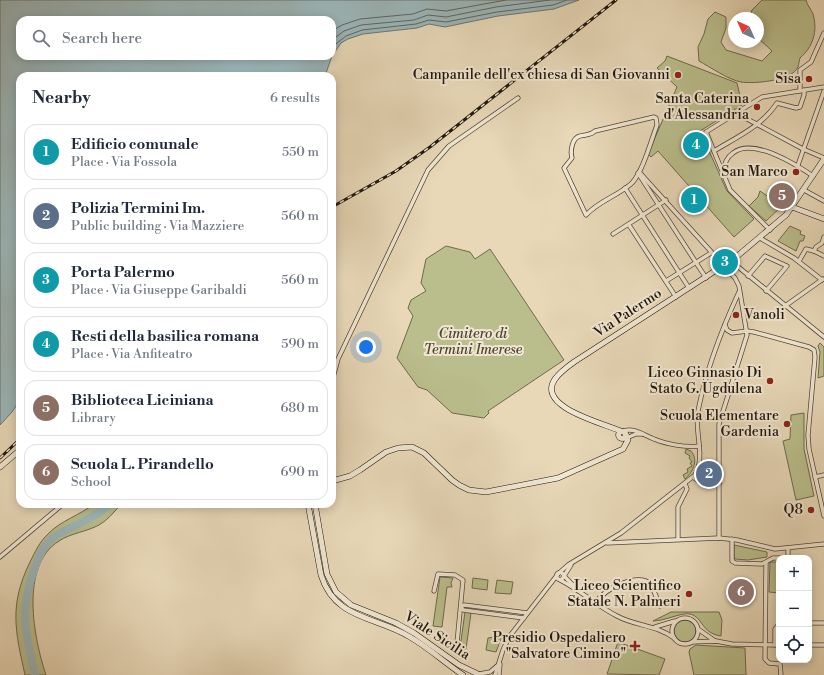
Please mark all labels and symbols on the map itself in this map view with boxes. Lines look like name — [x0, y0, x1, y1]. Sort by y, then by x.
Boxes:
north arrow — [728, 12, 764, 48]
place label: Campanile dell'ex chiesa di San Giovanni — [413, 66, 670, 84]
marker: Campanile dell'ex chiesa di San Giovanni — [673, 70, 683, 80]
place label: Sisa — [775, 70, 802, 88]
marker: Sisa — [804, 74, 814, 84]
place label: Santa Caterina d'Alessandria — [655, 90, 750, 124]
marker: Santa Caterina d'Alessandria — [752, 102, 762, 112]
pin: 4 — [683, 130, 709, 160]
place label: San Marco — [721, 163, 788, 181]
marker: San Marco — [791, 167, 801, 177]
pin: 5 — [769, 181, 795, 211]
pin: 1 — [681, 185, 707, 215]
pin: 3 — [712, 247, 738, 277]
street label: Via Palermo — [590, 284, 665, 342]
place label: Vanoli — [743, 306, 785, 324]
marker: Vanoli — [731, 310, 741, 320]
park label: Cimitero di Termini Imerese — [424, 325, 523, 359]
your location — [356, 337, 376, 357]
place label: Liceo Ginnasio Di Stato G. Ugdulena — [648, 364, 763, 398]
marker: Liceo Ginnasio Di Stato G. Ugdulena — [765, 376, 775, 386]
place label: Scuola Elementare Gardenia — [660, 407, 780, 441]
marker: Scuola Elementare Gardenia — [782, 419, 792, 429]
pin: 2 — [696, 459, 722, 489]
place label: Q8 — [783, 501, 803, 519]
marker: Q8 — [806, 505, 816, 515]
place label: Liceo Scientifico Statale N. Palmeri — [567, 577, 681, 611]
pin: 6 — [728, 577, 754, 607]
marker: Liceo Scientifico Statale N. Palmeri — [684, 589, 694, 599]
street label: Viale Sicilia — [400, 607, 474, 665]
place label: Presidio Ospedaliero "Salvatore Cimino" — [492, 629, 626, 663]
marker: Presidio Ospedaliero "Salvatore Cimino" — [629, 640, 641, 652]

